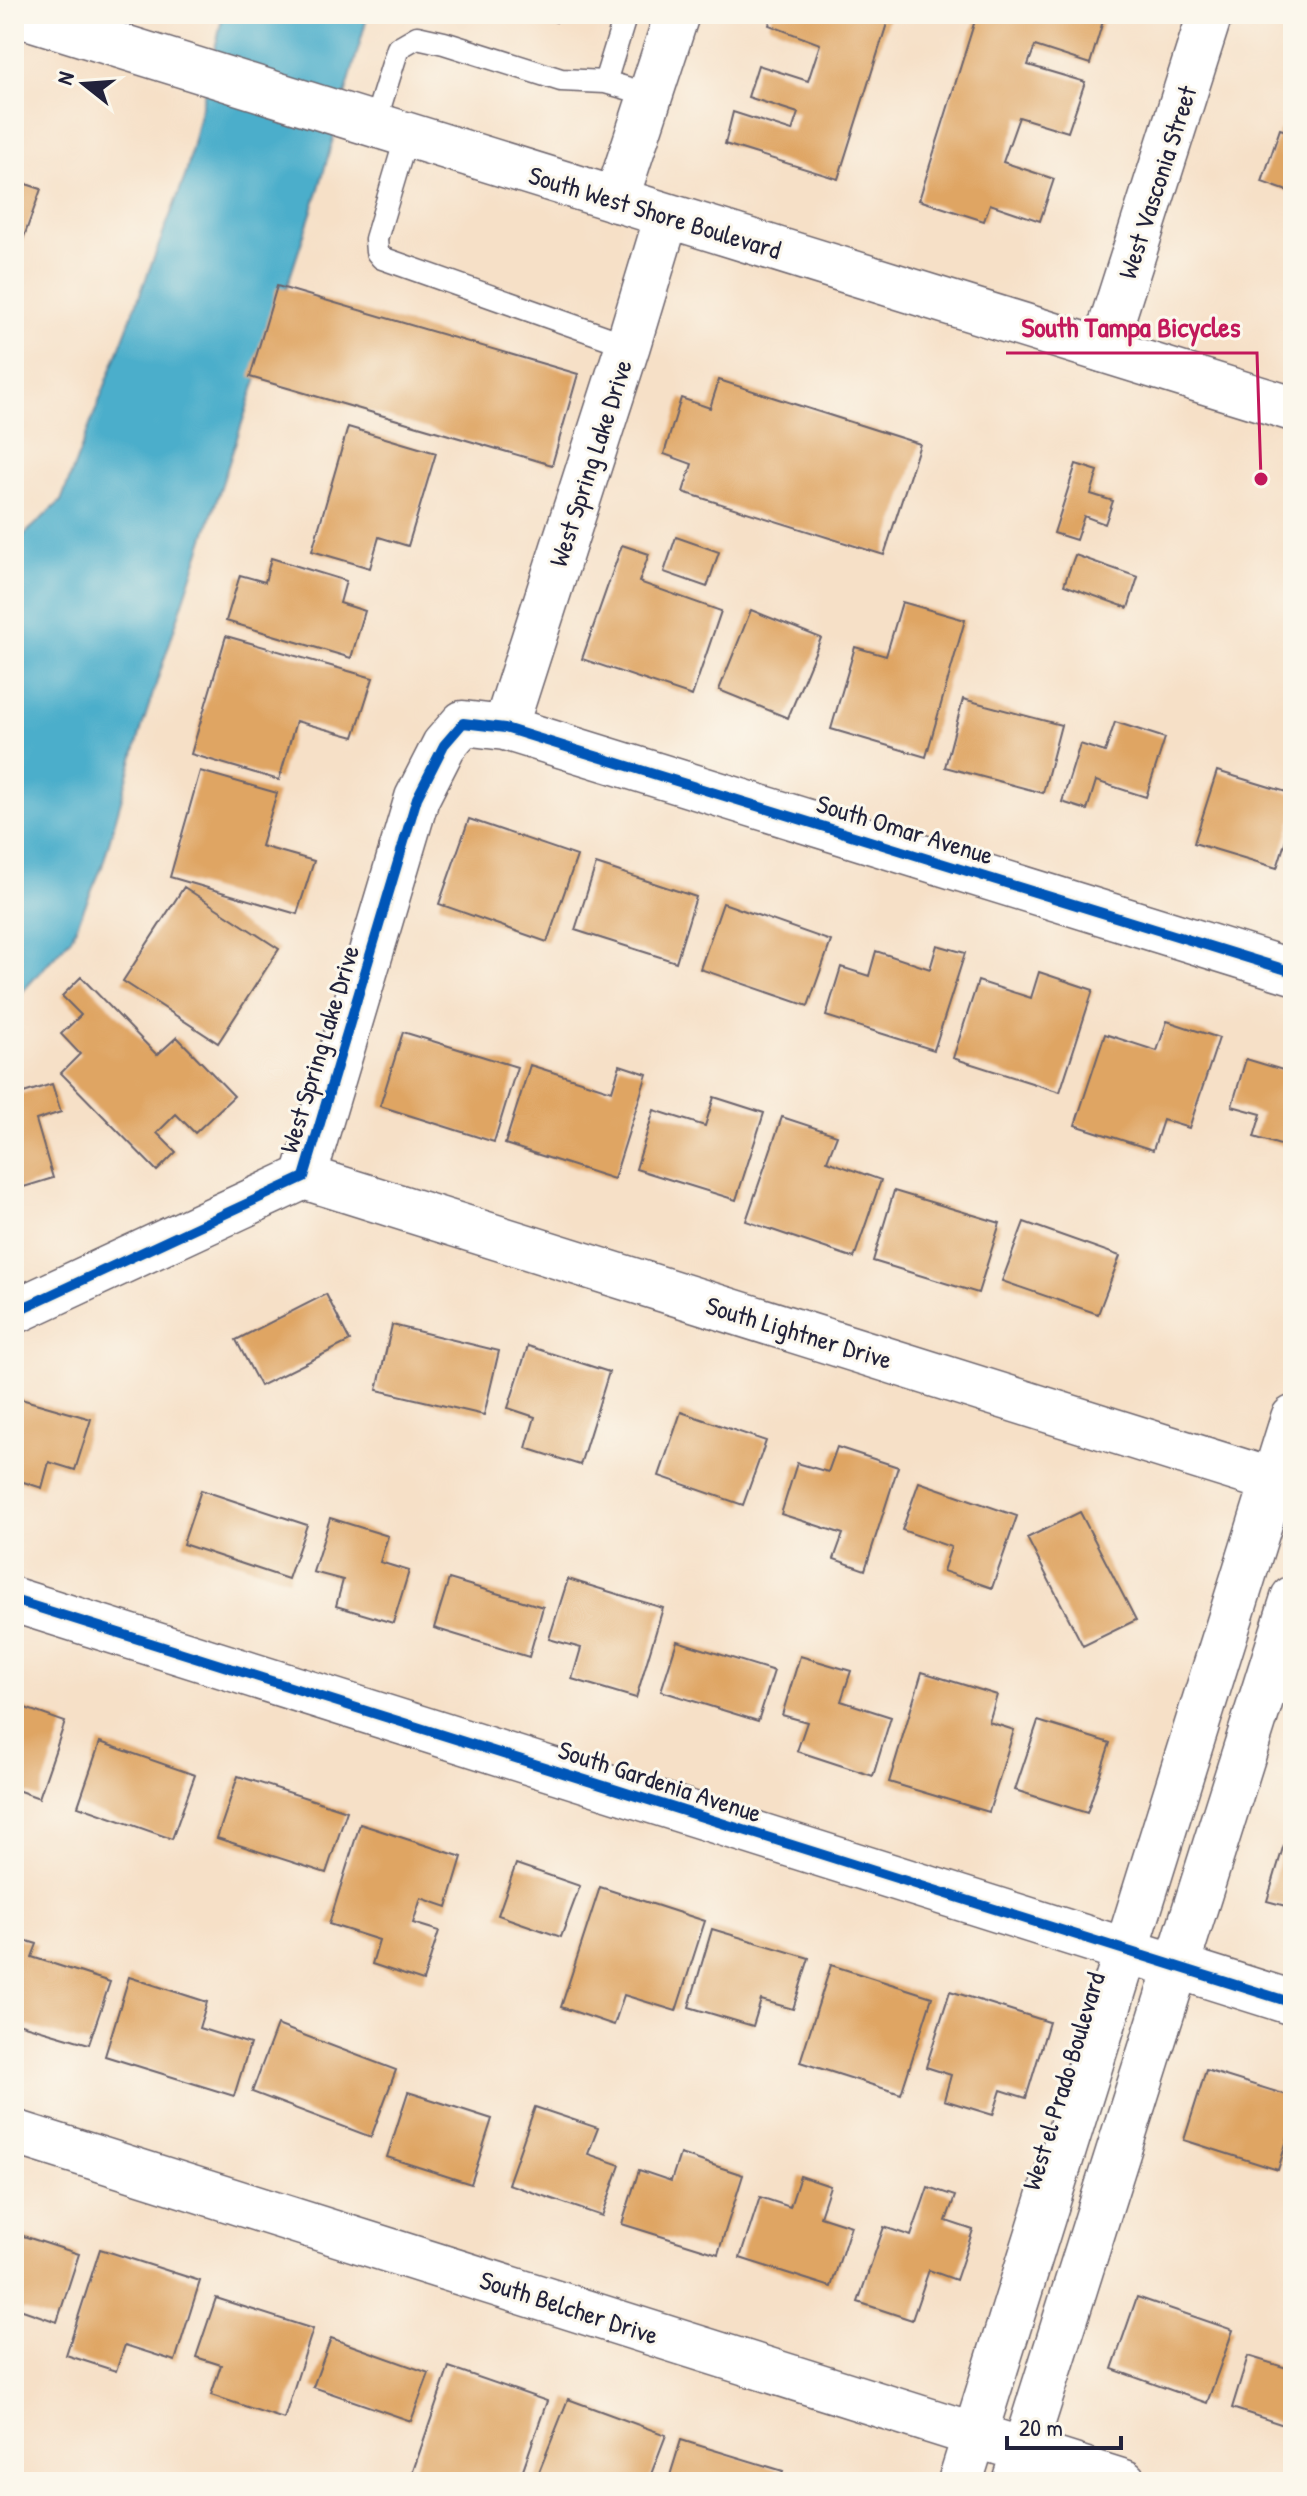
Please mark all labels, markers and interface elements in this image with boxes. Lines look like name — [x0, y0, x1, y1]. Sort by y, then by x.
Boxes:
north arrow — [44, 44, 124, 124]
text: N — [49, 68, 81, 88]
street label: West Vasconia Street — [1109, 80, 1205, 283]
street label: South West Shore Boulevard — [525, 157, 785, 267]
callout: South Tampa Bicycles — [1006, 301, 1257, 353]
text: South Tampa Bicycles — [1021, 308, 1241, 347]
street label: West Spring Lake Drive — [540, 355, 640, 571]
street label: South Omar Avenue — [812, 786, 998, 872]
street label: West Spring Lake Drive — [271, 941, 367, 1157]
street label: South Lightner Drive — [702, 1287, 896, 1377]
street label: South Gardenia Avenue — [554, 1732, 766, 1830]
street label: West el Prado Boulevard — [1013, 1968, 1113, 2194]
street label: South Belcher Drive — [475, 2262, 663, 2352]
scale bar — [1007, 2400, 1121, 2450]
text: 20 m — [1019, 2411, 1063, 2443]

